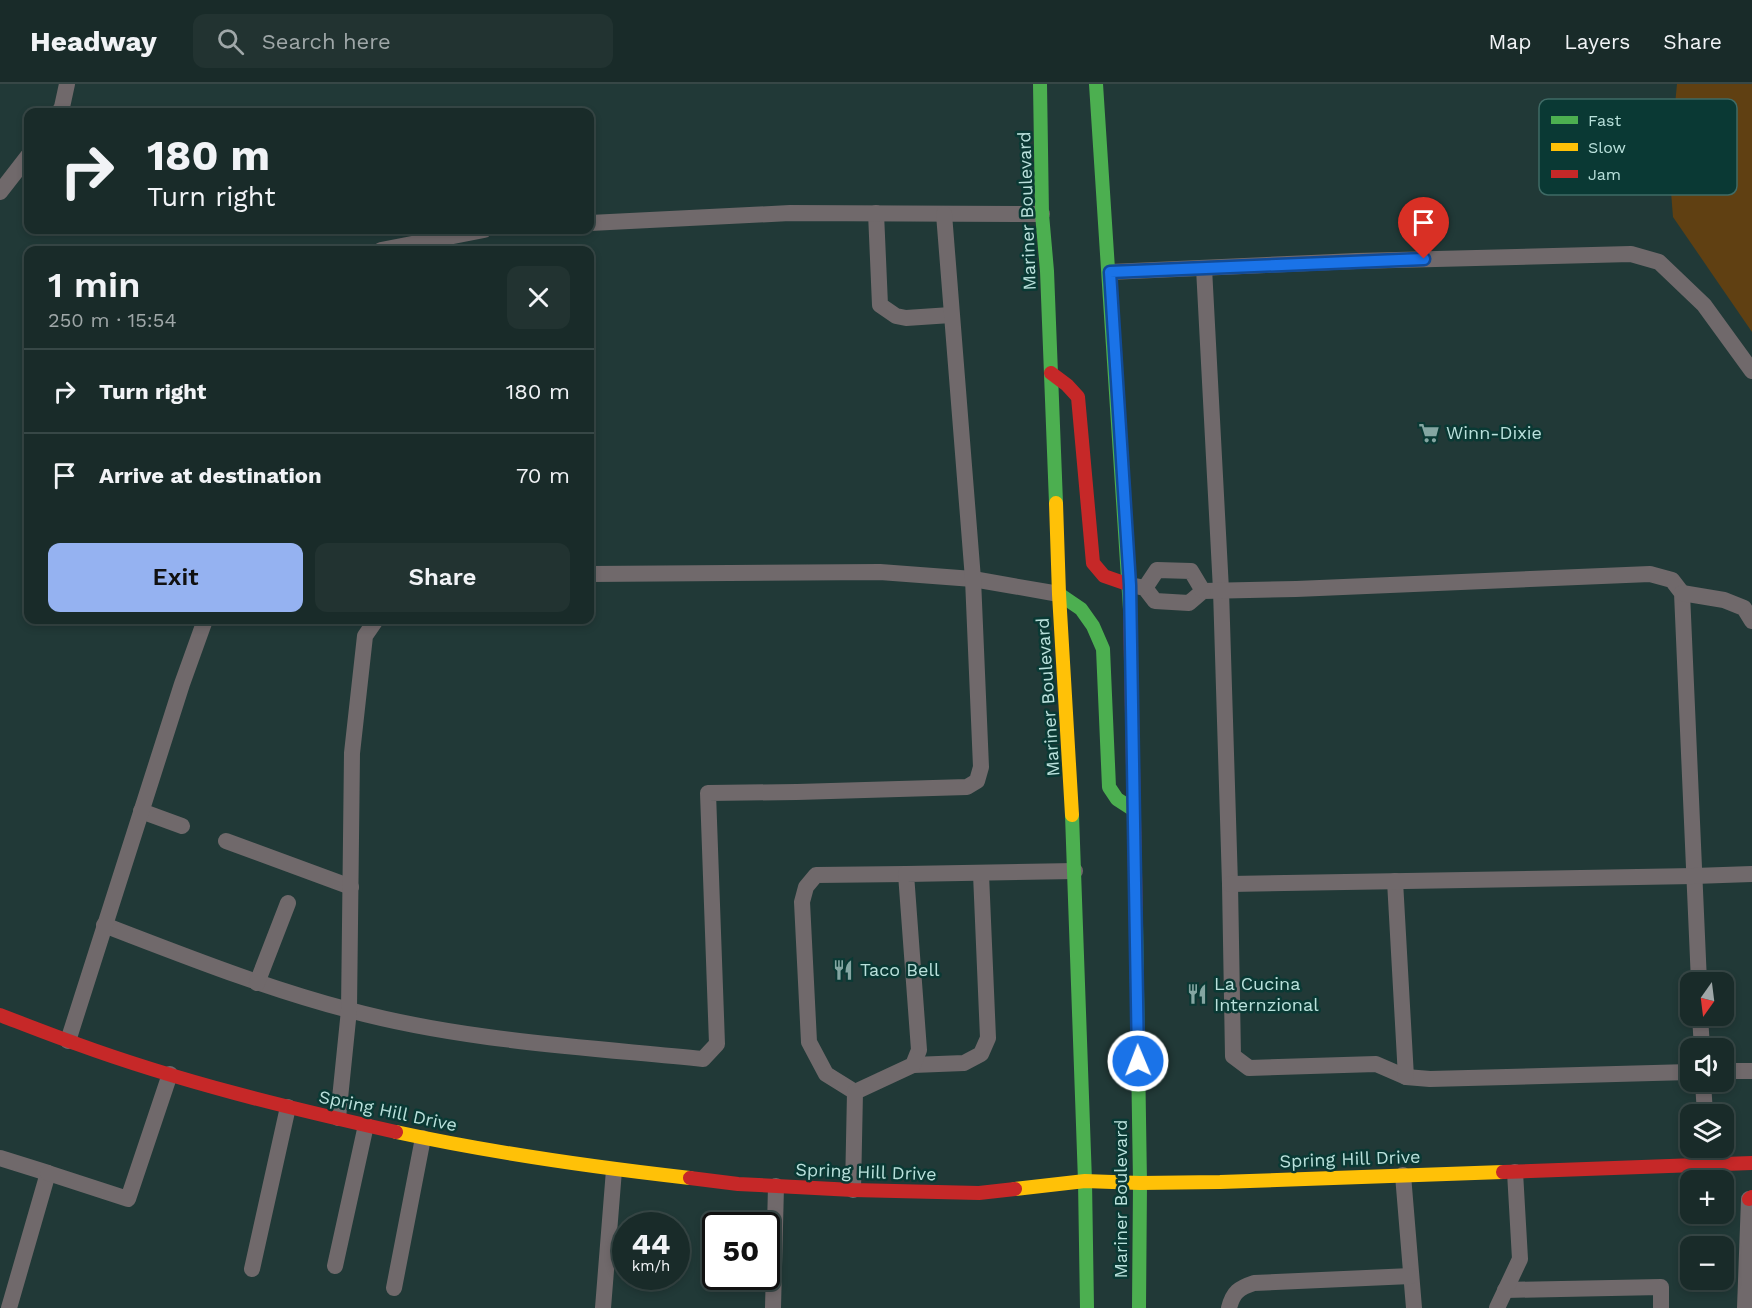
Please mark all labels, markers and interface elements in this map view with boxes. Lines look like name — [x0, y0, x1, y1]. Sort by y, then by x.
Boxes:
search box — [193, 14, 613, 68]
text: Headway — [30, 25, 157, 58]
icon: search — [214, 25, 247, 58]
text: Search here — [262, 29, 391, 54]
text: Map — [1488, 29, 1531, 54]
text: Layers — [1564, 29, 1630, 54]
text: Share — [1663, 29, 1722, 54]
legend — [1539, 99, 1737, 195]
text: Fast — [1588, 111, 1621, 130]
text: 180 m — [147, 131, 270, 180]
street label: Mariner Boulevard — [1013, 131, 1040, 291]
icon: right — [48, 132, 126, 210]
text: Slow — [1588, 138, 1626, 157]
text: Jam — [1588, 165, 1621, 184]
text: Turn right — [147, 181, 276, 213]
pin — [1398, 197, 1449, 259]
icon: arrive — [1407, 206, 1440, 239]
text: 1 min — [48, 264, 140, 306]
button: close — [507, 266, 570, 329]
text: 250 m · 15:54 — [48, 308, 177, 332]
icon: right — [48, 375, 81, 408]
text: Turn right — [99, 379, 206, 404]
text: 180 m — [506, 379, 570, 404]
supermarket icon: Winn-Dixie — [1417, 421, 1441, 445]
place label: Winn-Dixie — [1446, 422, 1542, 443]
icon: arrive — [48, 459, 81, 492]
text: Arrive at destination — [99, 463, 322, 488]
text: 70 m — [516, 463, 570, 488]
button: Exit — [48, 543, 303, 612]
button: Share — [315, 543, 570, 612]
street label: Mariner Boulevard — [1031, 617, 1064, 777]
restaurant icon: Taco Bell — [831, 958, 855, 982]
place label: Taco Bell — [860, 959, 940, 980]
north arrow — [1680, 972, 1734, 1026]
map controls — [1680, 972, 1734, 1290]
place label: La Cucina Internzional — [1214, 973, 1319, 1015]
restaurant icon: La Cucina Internzional — [1185, 982, 1209, 1006]
position arrow — [1106, 1029, 1170, 1093]
button: sound — [1680, 1038, 1734, 1092]
street label: Spring Hill Drive — [317, 1086, 459, 1135]
button: layers — [1680, 1104, 1734, 1158]
street label: Mariner Boulevard — [1110, 1119, 1131, 1279]
street label: Spring Hill Drive — [1279, 1146, 1421, 1171]
street label: Spring Hill Drive — [795, 1159, 937, 1184]
button: + — [1680, 1170, 1734, 1224]
speed limit sign: 50 — [702, 1212, 780, 1290]
text: 44 — [632, 1226, 670, 1261]
button: − — [1680, 1236, 1734, 1290]
text: km/h — [632, 1257, 670, 1275]

